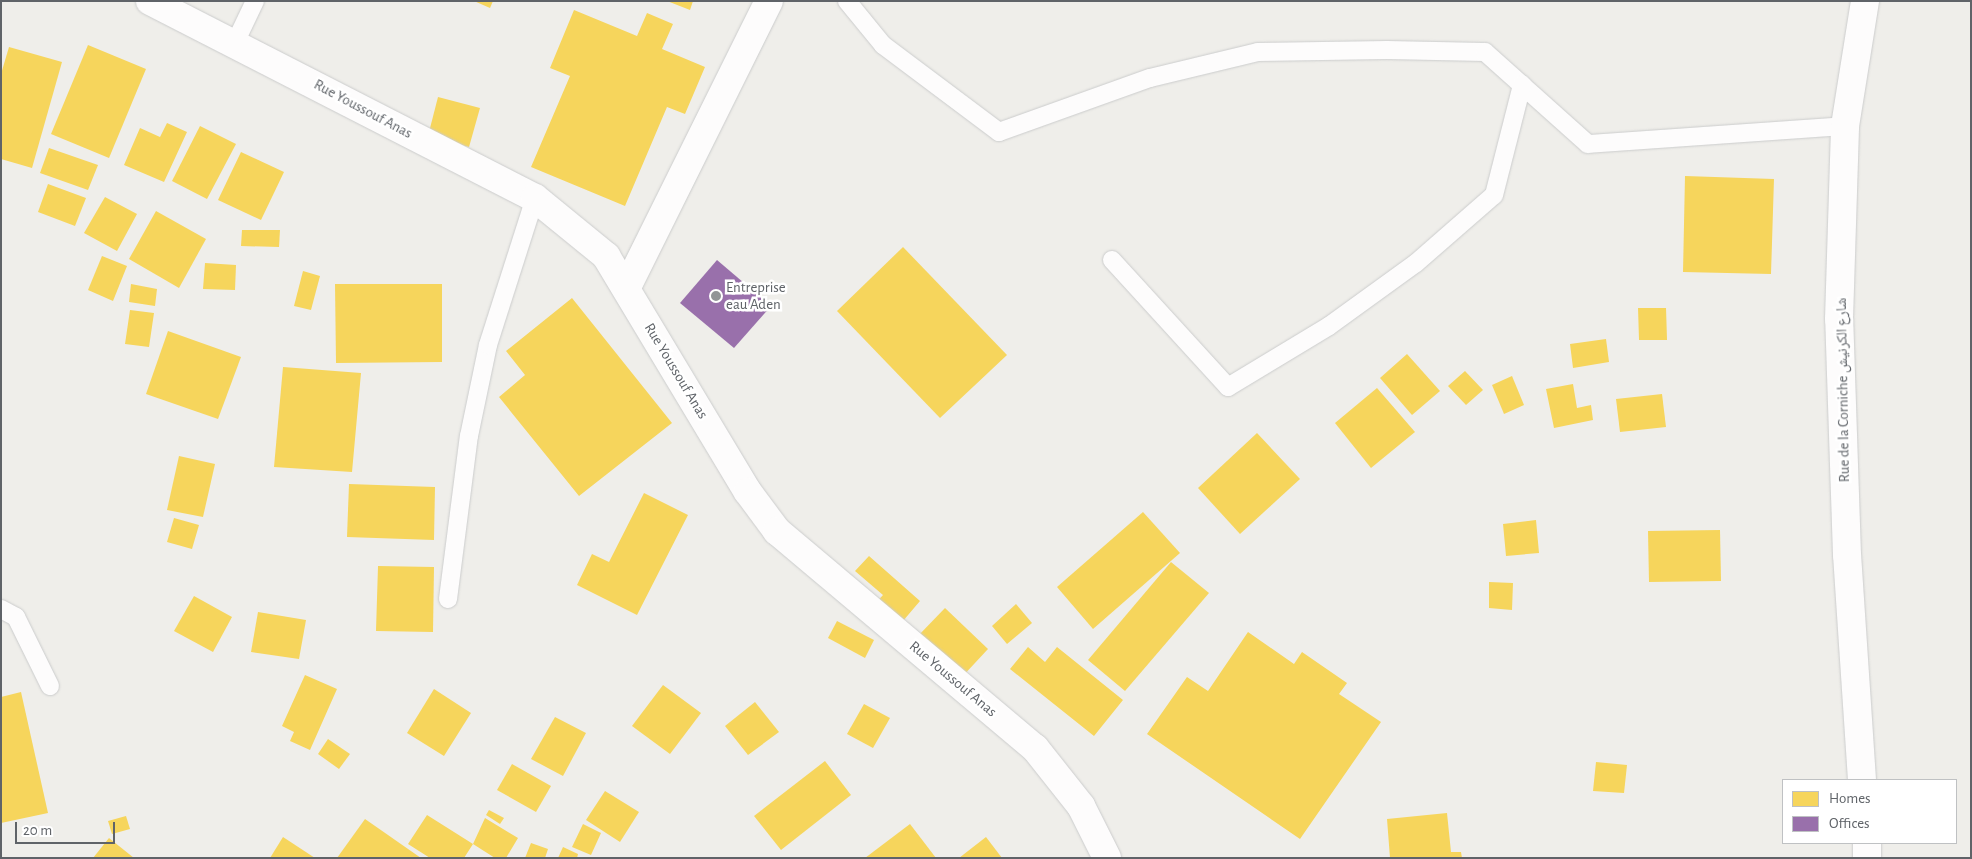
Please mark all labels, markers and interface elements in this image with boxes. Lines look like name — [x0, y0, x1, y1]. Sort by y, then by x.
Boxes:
street label: Rue Youssouf Anas — [311, 76, 415, 142]
place label: Entreprise eau Aden — [726, 278, 786, 313]
marker: Entreprise eau Aden — [710, 290, 722, 302]
street label: Rue de la Corniche شارع الكرنيش — [1832, 298, 1854, 482]
street label: Rue Youssouf Anas — [640, 320, 712, 422]
street label: Rue Youssouf Anas — [906, 637, 1000, 721]
legend — [1782, 779, 1957, 844]
text: Homes — [1829, 791, 1871, 806]
scale bar — [18, 812, 118, 844]
text: Offices — [1829, 816, 1870, 831]
text: 20 m — [23, 823, 52, 838]

